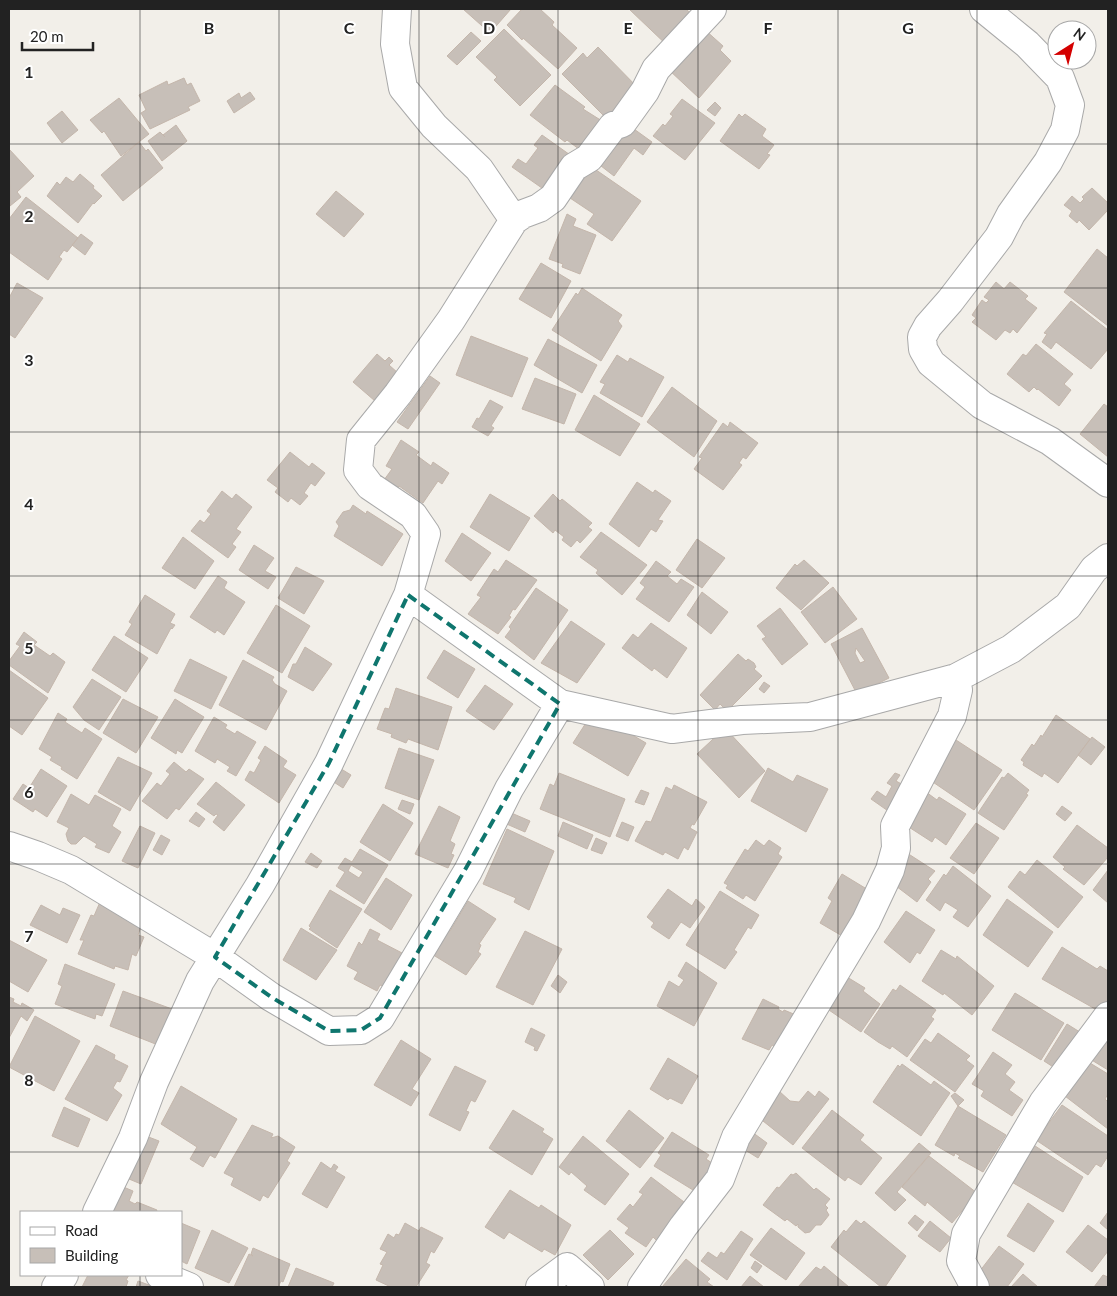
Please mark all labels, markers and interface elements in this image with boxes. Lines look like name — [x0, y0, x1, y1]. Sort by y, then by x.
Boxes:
text: B — [204, 18, 214, 37]
text: C — [344, 18, 355, 37]
text: D — [483, 18, 495, 37]
text: E — [623, 18, 633, 37]
text: F — [763, 18, 773, 37]
text: G — [902, 18, 914, 37]
scale bar — [22, 20, 94, 52]
north arrow — [1047, 20, 1097, 70]
text: N — [1071, 24, 1089, 44]
text: 20 m — [30, 27, 64, 45]
text: 1 — [24, 62, 34, 81]
text: 2 — [24, 206, 34, 225]
text: 3 — [24, 350, 34, 369]
text: 4 — [24, 494, 34, 513]
text: 5 — [24, 638, 34, 657]
text: 6 — [24, 782, 34, 801]
text: 7 — [24, 926, 34, 945]
text: 8 — [24, 1070, 34, 1089]
legend — [20, 1211, 182, 1276]
text: Road — [65, 1221, 98, 1239]
text: Building — [65, 1246, 118, 1264]

